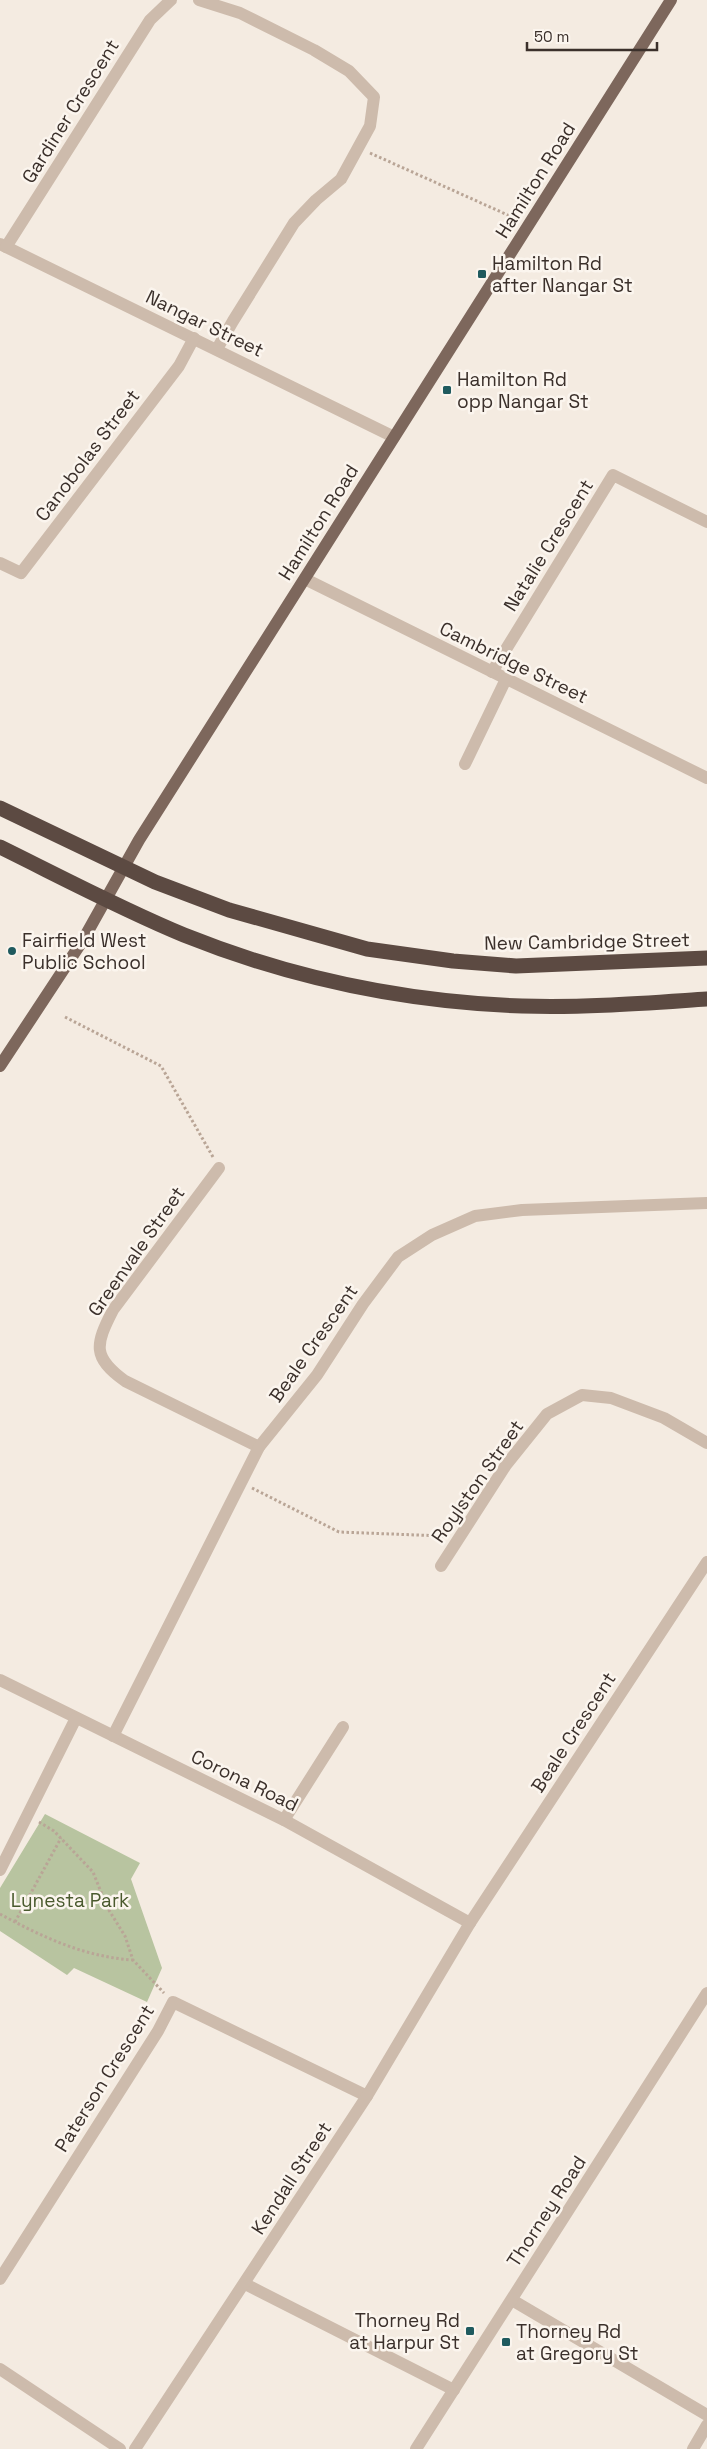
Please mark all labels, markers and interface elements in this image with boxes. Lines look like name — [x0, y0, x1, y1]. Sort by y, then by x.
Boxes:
scale bar — [527, 20, 657, 52]
text: 50 m — [534, 27, 569, 46]
street label: Gardiner Crescent — [16, 35, 125, 188]
street label: Hamilton Road — [490, 118, 581, 243]
place label: Hamilton Rd after Nangar St — [492, 251, 633, 298]
marker: Hamilton Rd after Nangar St — [476, 268, 488, 280]
street label: Nangar Street — [142, 284, 268, 363]
place label: Hamilton Rd opp Nangar St — [457, 367, 589, 414]
street label: Canobolas Street — [30, 384, 145, 526]
marker: Hamilton Rd opp Nangar St — [441, 384, 453, 396]
street label: Hamilton Road — [273, 460, 364, 585]
street label: Natalie Crescent — [498, 475, 599, 616]
street label: Cambridge Street — [435, 616, 592, 709]
street label: New Cambridge Street — [484, 927, 690, 956]
place label: Fairfield West Public School — [22, 928, 147, 975]
marker: Fairfield West Public School — [6, 945, 18, 957]
street label: Greenvale Street — [82, 1181, 191, 1321]
street label: Beale Crescent — [263, 1279, 363, 1407]
street label: Roylston Street — [426, 1415, 529, 1548]
street label: Beale Crescent — [525, 1667, 622, 1797]
street label: Corona Road — [187, 1744, 303, 1817]
park label: Lynesta Park — [11, 1888, 129, 1913]
street label: Paterson Crescent — [49, 2000, 160, 2157]
street label: Kendall Street — [246, 2117, 337, 2239]
street label: Thorney Road — [501, 2151, 592, 2272]
place label: Thorney Rd at Harpur St — [349, 2308, 460, 2355]
place label: Thorney Rd at Gregory St — [516, 2319, 639, 2366]
marker: Thorney Rd at Harpur St — [464, 2325, 476, 2337]
marker: Thorney Rd at Gregory St — [500, 2336, 512, 2348]

